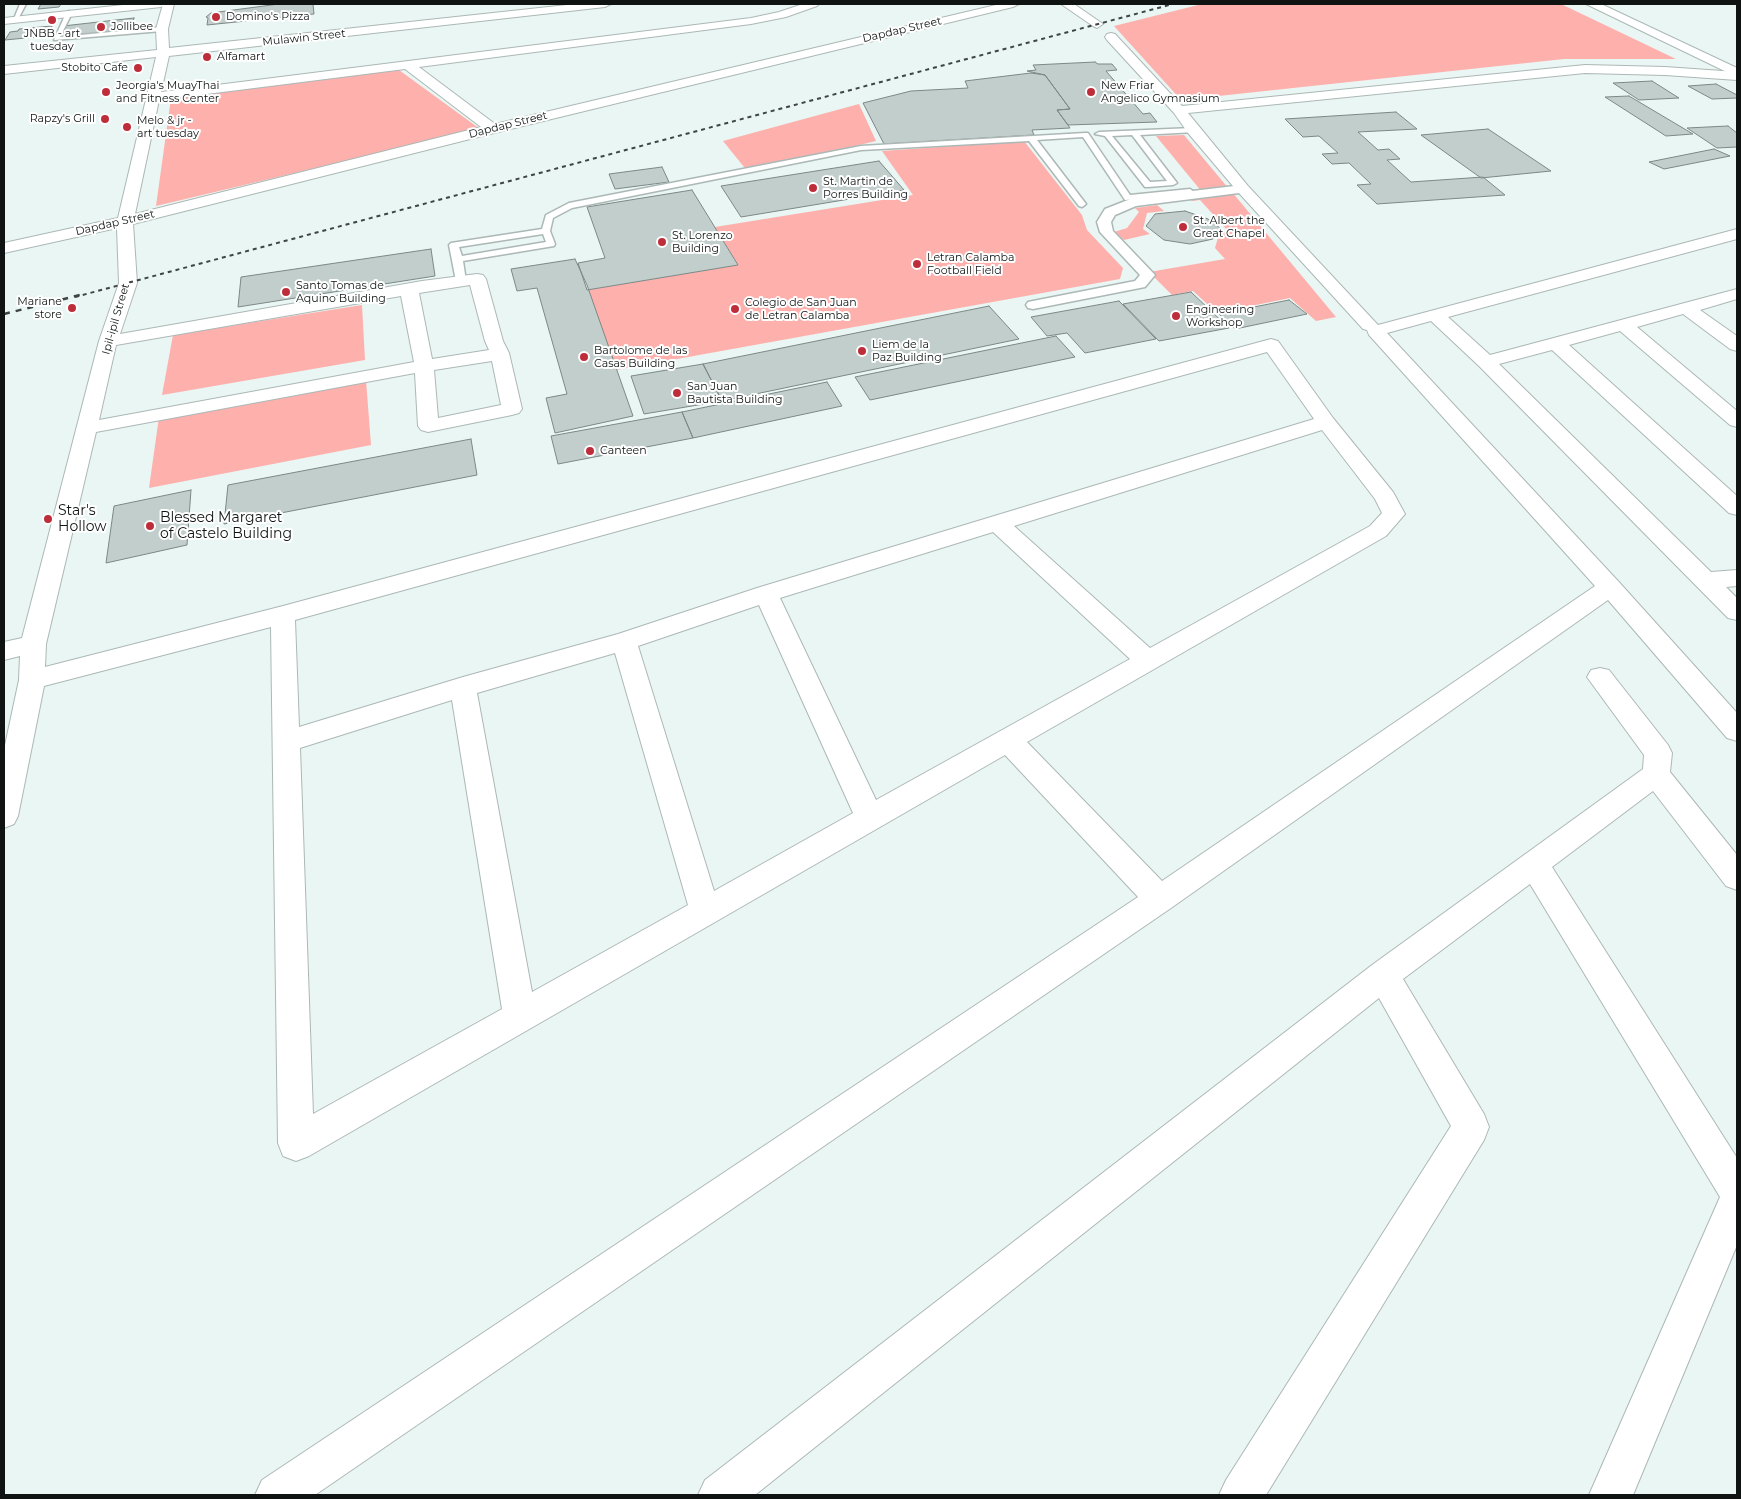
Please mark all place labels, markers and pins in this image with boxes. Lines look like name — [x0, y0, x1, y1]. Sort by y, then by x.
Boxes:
place label: Domino's Pizza — [226, 10, 310, 24]
marker: Domino's Pizza — [210, 11, 222, 23]
marker: JNBB - art tuesday — [46, 14, 58, 26]
place label: Jollibee — [111, 20, 153, 34]
marker: Jollibee — [95, 21, 107, 33]
place label: JNBB - art tuesday — [24, 27, 80, 53]
place label: Alfamart — [217, 50, 265, 64]
marker: Alfamart — [201, 51, 213, 63]
place label: Stobito Cafe — [61, 61, 128, 75]
marker: Stobito Cafe — [132, 62, 144, 74]
place label: Jeorgia's MuayThai and Fitness Center — [116, 79, 220, 105]
place label: New Friar Angelico Gymnasium — [1101, 79, 1220, 105]
marker: Jeorgia's MuayThai and Fitness Center — [100, 86, 112, 98]
marker: New Friar Angelico Gymnasium — [1085, 86, 1097, 98]
place label: Rapzy's Grill — [30, 112, 95, 126]
marker: Rapzy's Grill — [99, 113, 111, 125]
place label: Melo & jr - art tuesday — [137, 114, 199, 140]
marker: Melo & jr - art tuesday — [121, 121, 133, 133]
place label: St. Martin de Porres Building — [823, 175, 908, 201]
marker: St. Martin de Porres Building — [807, 182, 819, 194]
place label: St. Albert the Great Chapel — [1193, 214, 1265, 240]
marker: St. Albert the Great Chapel — [1177, 221, 1189, 233]
place label: St. Lorenzo Building — [672, 229, 733, 255]
marker: St. Lorenzo Building — [656, 236, 668, 248]
place label: Letran Calamba Football Field — [927, 251, 1015, 277]
marker: Letran Calamba Football Field — [911, 258, 923, 270]
place label: Santo Tomas de Aquino Building — [296, 279, 386, 305]
marker: Santo Tomas de Aquino Building — [280, 286, 292, 298]
place label: Mariane store — [17, 295, 62, 321]
place label: Colegio de San Juan de Letran Calamba — [745, 296, 857, 322]
marker: Mariane store — [66, 302, 78, 314]
marker: Colegio de San Juan de Letran Calamba — [729, 303, 741, 315]
place label: Engineering Workshop — [1186, 303, 1254, 329]
marker: Engineering Workshop — [1170, 310, 1182, 322]
place label: Liem de la Paz Building — [872, 338, 942, 364]
place label: Bartolome de las Casas Building — [594, 344, 687, 370]
marker: Liem de la Paz Building — [856, 345, 868, 357]
marker: Bartolome de las Casas Building — [578, 351, 590, 363]
place label: San Juan Bautista Building — [687, 380, 783, 406]
marker: San Juan Bautista Building — [671, 387, 683, 399]
place label: Canteen — [600, 444, 647, 458]
marker: Canteen — [584, 445, 596, 457]
place label: Star's Hollow — [58, 503, 107, 536]
place label: Blessed Margaret of Castelo Building — [160, 510, 292, 542]
marker: Star's Hollow — [42, 513, 54, 525]
marker: Blessed Margaret of Castelo Building — [144, 520, 156, 532]

